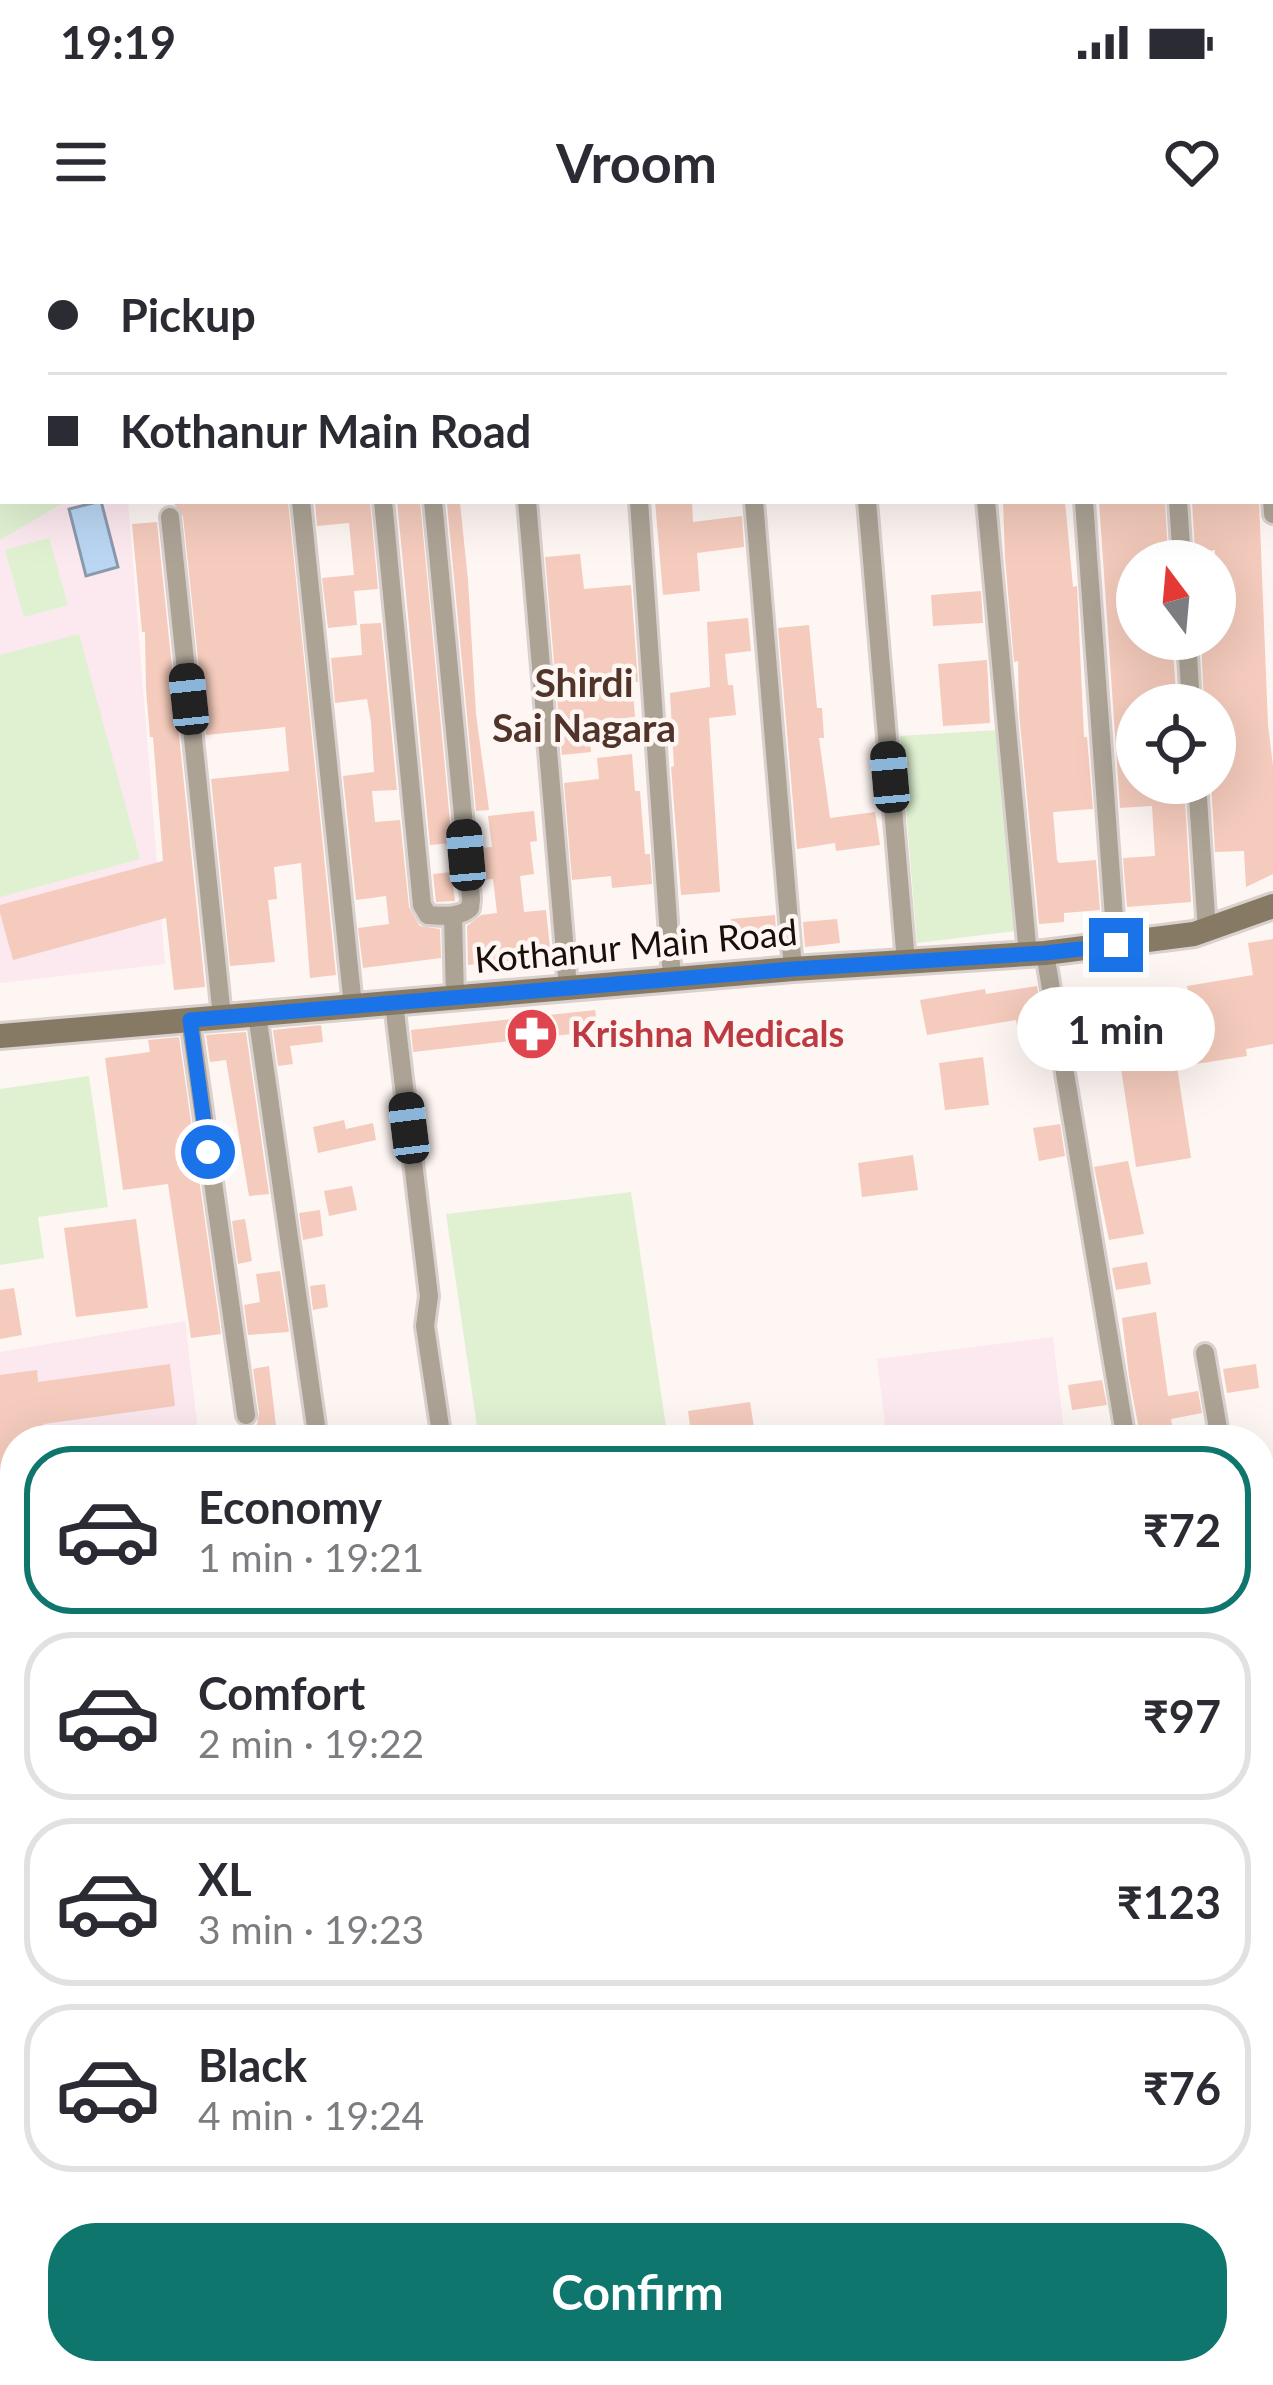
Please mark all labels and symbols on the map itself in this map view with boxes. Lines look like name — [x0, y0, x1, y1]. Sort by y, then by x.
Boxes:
north arrow — [1116, 540, 1236, 660]
district label: Shirdi Sai Nagara — [492, 659, 676, 750]
car — [167, 661, 211, 737]
car — [869, 740, 911, 814]
car — [445, 818, 487, 892]
street label: Kothanur Main Road — [473, 909, 799, 981]
route end — [1089, 918, 1143, 972]
callout: 1 min — [1017, 987, 1215, 1071]
pharmacy icon: Krishna Medicals — [504, 1006, 560, 1062]
place label: Krishna Medicals — [571, 1011, 844, 1055]
car — [387, 1090, 431, 1166]
route start — [181, 1125, 235, 1179]

